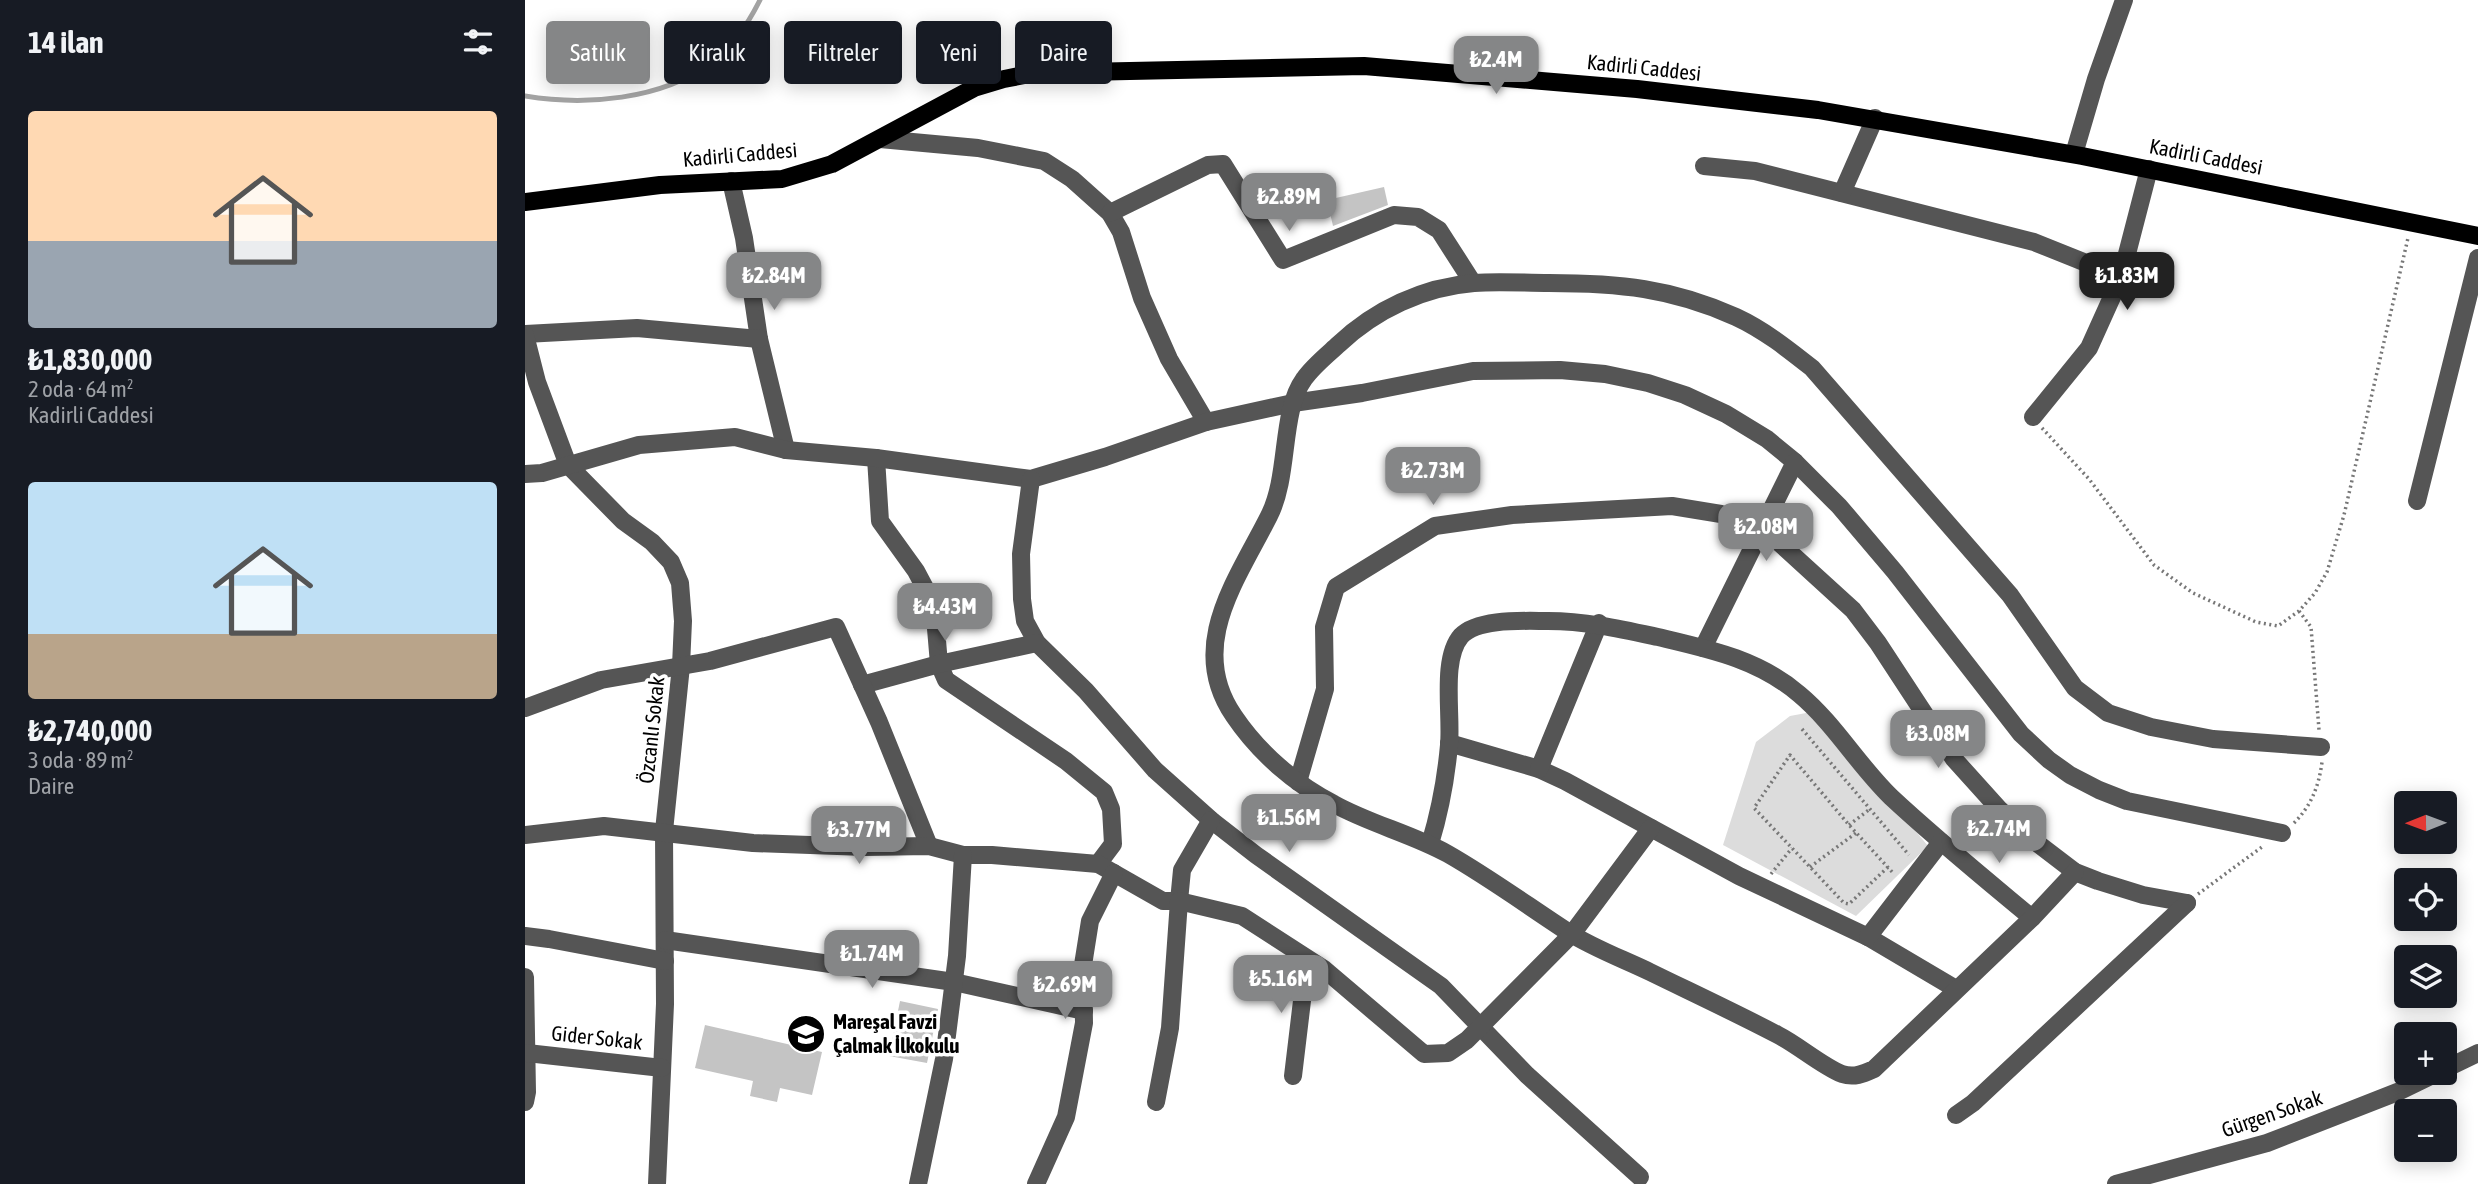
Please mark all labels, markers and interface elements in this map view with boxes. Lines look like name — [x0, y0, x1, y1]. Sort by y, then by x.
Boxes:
chip: Satılık — [546, 21, 650, 84]
chip: Kiralık — [664, 21, 770, 84]
chip: Filtreler — [784, 21, 902, 84]
chip: Yeni — [916, 21, 1001, 84]
chip: Daire — [1015, 21, 1112, 84]
icon: filters — [459, 23, 497, 61]
text: 14 ilan — [28, 25, 104, 59]
pin: ₺2.4M — [1447, 36, 1545, 96]
text: ₺2.4M — [1470, 46, 1522, 72]
street label: Kadirli Caddesi — [1586, 49, 1702, 85]
street label: Kadirli Caddesi — [2148, 133, 2265, 179]
street label: Kadirli Caddesi — [682, 137, 798, 171]
icon: home — [200, 157, 326, 283]
pin: ₺2.89M — [1232, 174, 1346, 233]
text: ₺2.89M — [1257, 183, 1321, 209]
pin: ₺2.84M — [717, 252, 831, 312]
pin: ₺1.83M — [2070, 252, 2184, 312]
text: ₺2.84M — [742, 262, 806, 288]
text: ₺1.83M — [2095, 262, 2159, 288]
text: ₺1,830,000 — [28, 342, 152, 376]
text: 2 oda · 64 m² — [28, 376, 133, 402]
text: Kadirli Caddesi — [28, 402, 154, 428]
pin: ₺2.73M — [1376, 448, 1490, 507]
text: ₺2.73M — [1401, 457, 1465, 483]
pin: ₺2.08M — [1709, 504, 1823, 563]
text: ₺2.08M — [1734, 513, 1798, 539]
icon: home — [200, 528, 326, 654]
pin: ₺4.43M — [888, 584, 1002, 643]
text: ₺4.43M — [913, 593, 977, 619]
street label: Özcanlı Sokak — [633, 675, 669, 785]
pin: ₺3.08M — [1881, 710, 1995, 770]
text: ₺2,740,000 — [28, 713, 152, 747]
text: ₺3.08M — [1906, 720, 1970, 746]
text: 3 oda · 89 m² — [28, 747, 133, 773]
text: Daire — [28, 773, 74, 799]
north arrow — [2394, 791, 2457, 854]
map controls — [2394, 791, 2457, 1162]
pin: ₺1.56M — [1232, 794, 1346, 854]
text: ₺1.56M — [1257, 804, 1321, 830]
pin: ₺3.77M — [802, 806, 916, 866]
pin: ₺2.74M — [1942, 806, 2056, 865]
text: ₺2.74M — [1967, 815, 2031, 841]
text: ₺3.77M — [827, 816, 891, 842]
button: locate — [2394, 868, 2457, 931]
pin: ₺1.74M — [815, 930, 929, 990]
text: ₺1.74M — [840, 940, 904, 966]
button: layers — [2394, 945, 2457, 1008]
pin: ₺5.16M — [1224, 956, 1338, 1015]
pin: ₺2.69M — [1008, 962, 1122, 1021]
text: ₺5.16M — [1249, 965, 1313, 991]
text: ₺2.69M — [1033, 971, 1097, 997]
place label: Mareşal Favzi Çalmak İlkokulu — [833, 1009, 959, 1057]
school or university icon: Mareşal Favzi Çalmak İlkokulu — [785, 1013, 827, 1055]
street label: Gider Sokak — [550, 1020, 644, 1054]
button: + — [2394, 1022, 2457, 1085]
street label: Gürgen Sokak — [2218, 1085, 2325, 1141]
button: − — [2394, 1099, 2457, 1162]

